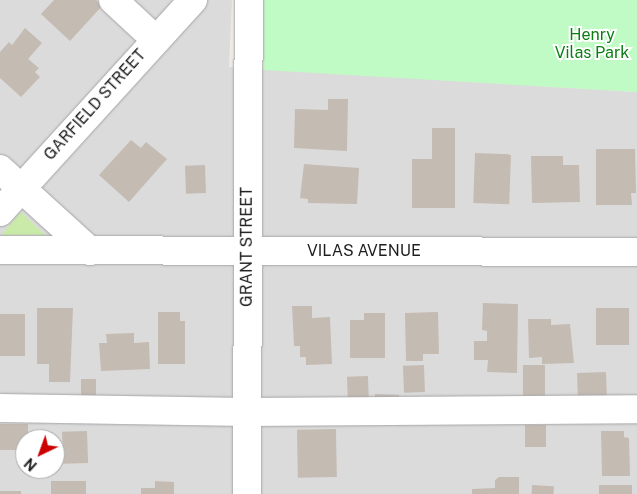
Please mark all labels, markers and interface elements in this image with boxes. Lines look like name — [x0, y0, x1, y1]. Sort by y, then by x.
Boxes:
park label: Henry Vilas Park — [555, 25, 629, 63]
street label: GARFIELD STREET — [40, 46, 150, 164]
street label: GRANT STREET — [237, 187, 257, 307]
street label: VILAS AVENUE — [307, 241, 421, 261]
north arrow — [15, 429, 65, 479]
text: N — [21, 455, 40, 474]

